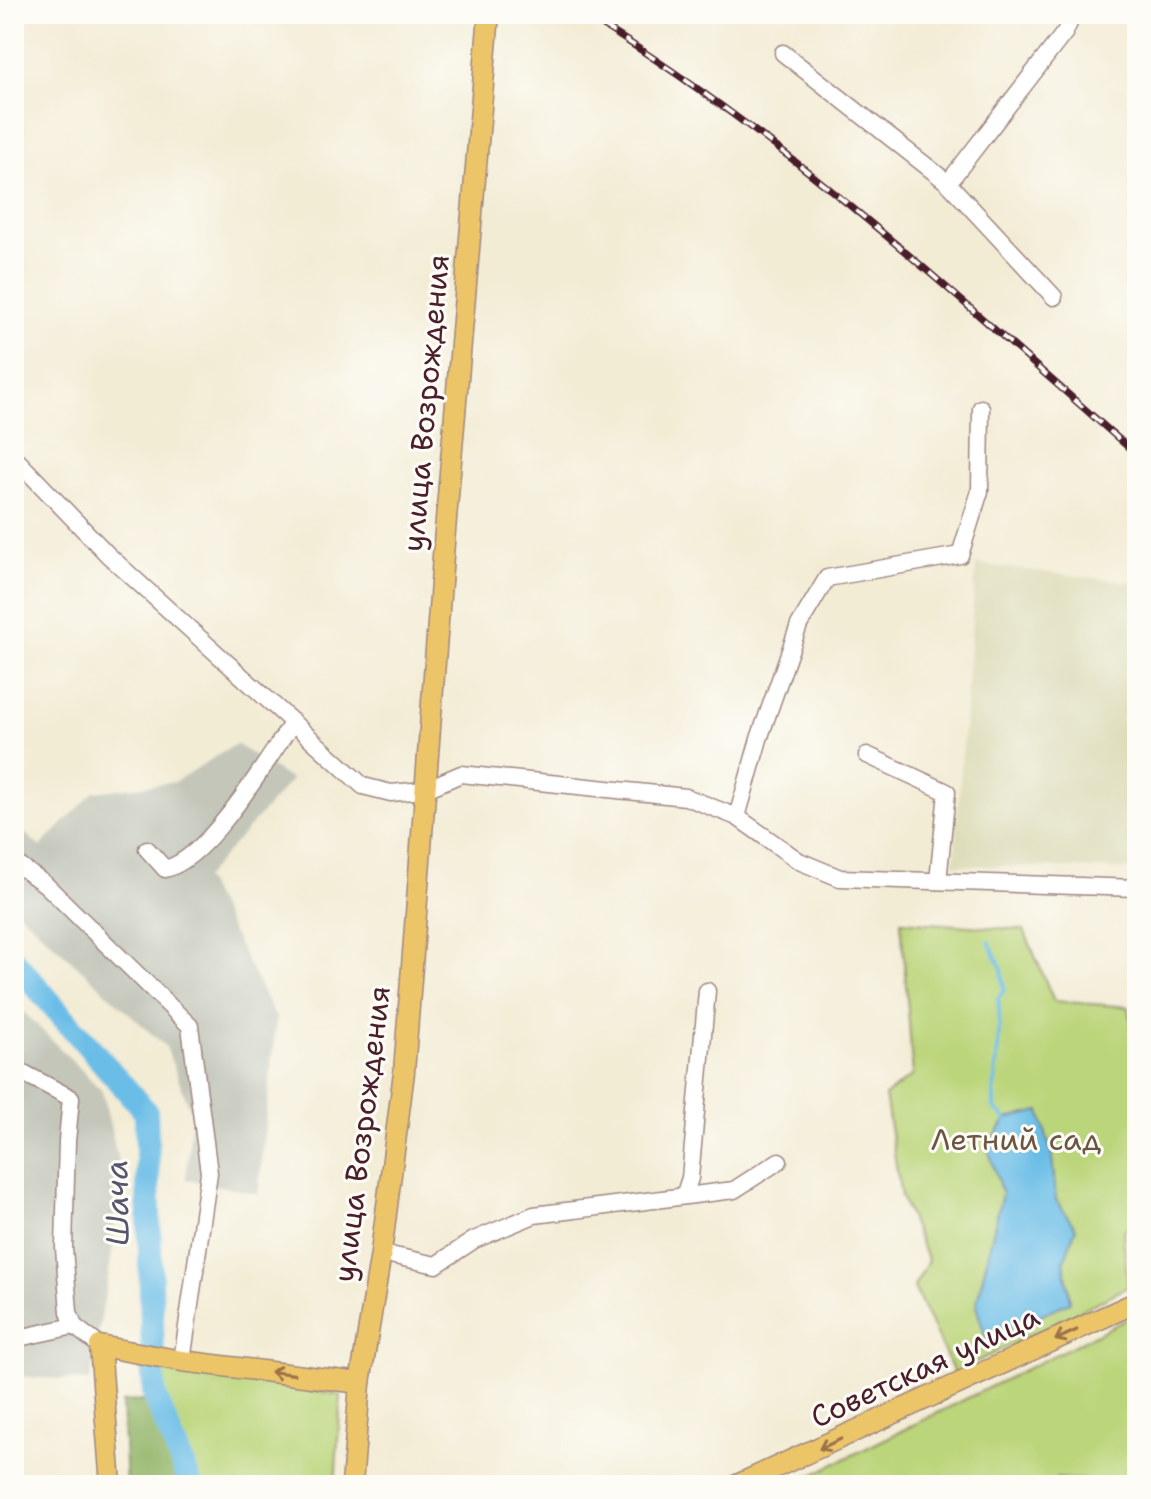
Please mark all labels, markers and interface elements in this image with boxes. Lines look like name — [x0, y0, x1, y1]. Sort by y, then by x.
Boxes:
street label: улица Возрождения — [392, 253, 459, 553]
street label: улица Возрождения — [323, 983, 400, 1284]
park label: Летний сад — [931, 1119, 1101, 1160]
water label: Шача — [94, 1160, 139, 1247]
street label: Советская улица — [804, 1295, 1046, 1438]
one-way arrow — [1054, 1328, 1078, 1343]
one-way arrow — [269, 1366, 296, 1381]
one-way arrow — [818, 1437, 842, 1452]

